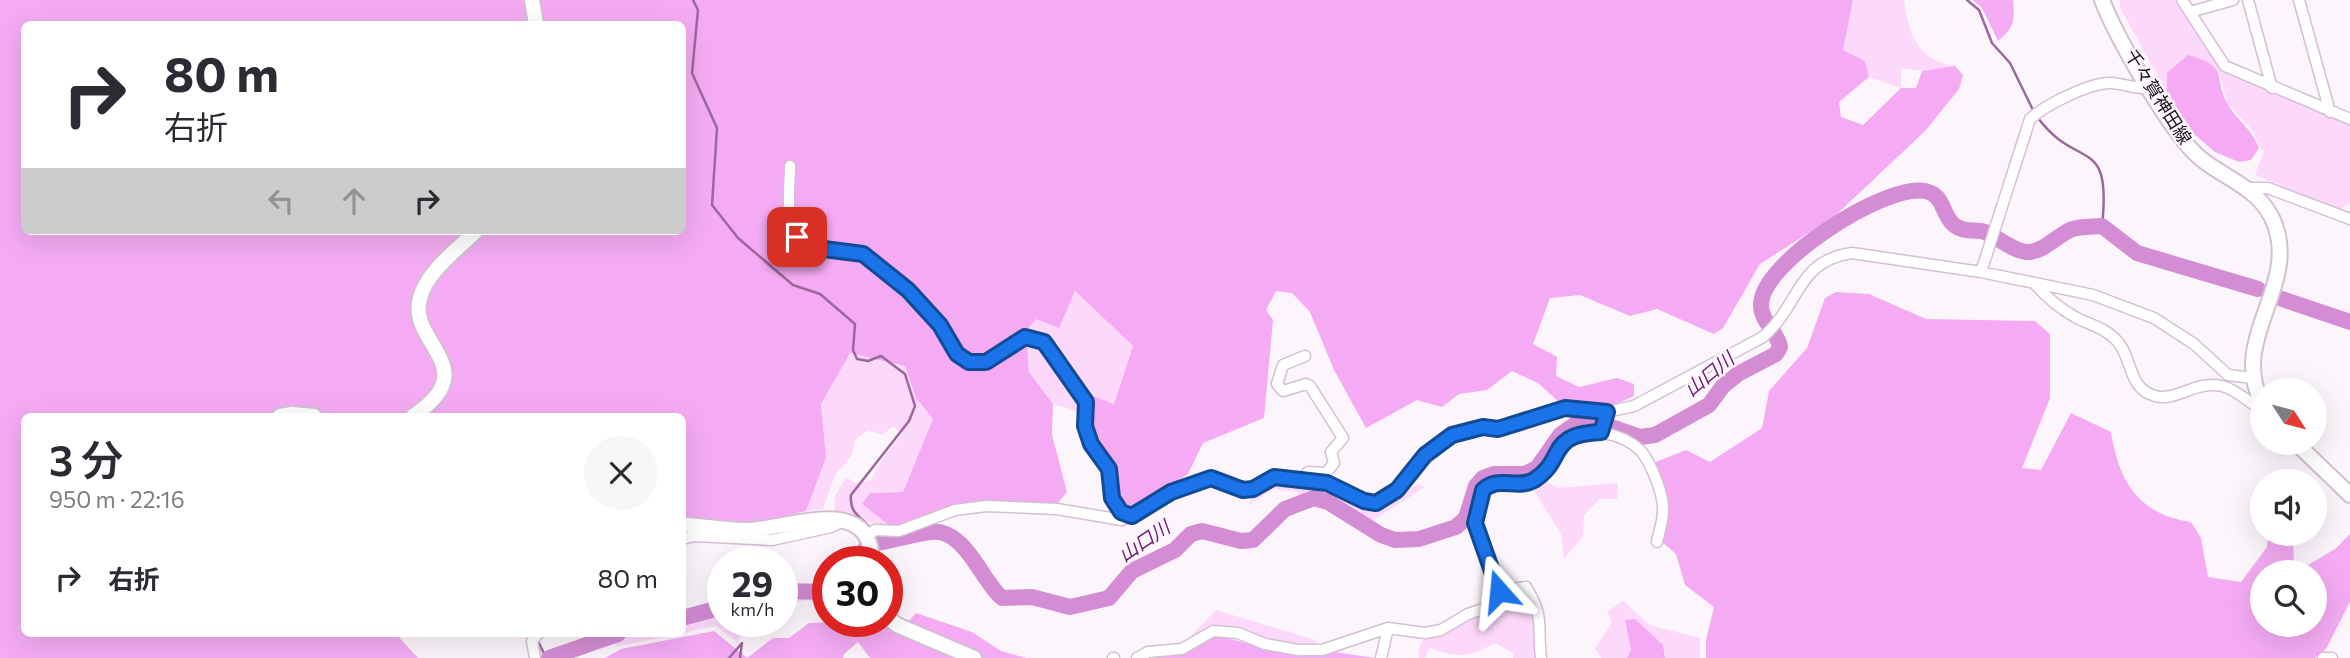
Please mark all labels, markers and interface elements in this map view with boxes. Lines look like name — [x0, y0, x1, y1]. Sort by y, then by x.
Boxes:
text: 80 m — [164, 42, 279, 102]
street label: 千々賀神田線 — [2121, 45, 2197, 148]
icon: right — [49, 49, 140, 140]
text: 右折 — [164, 106, 228, 146]
icon: left — [262, 182, 300, 220]
icon: ahead — [335, 182, 373, 220]
icon: right — [408, 182, 446, 220]
pin — [767, 207, 827, 267]
icon: arrive — [778, 218, 816, 256]
water label: 山口川 — [1679, 345, 1740, 400]
north arrow — [2250, 378, 2328, 455]
map controls — [2250, 378, 2327, 637]
text: 3 分 — [49, 433, 123, 485]
button: close — [584, 436, 658, 510]
button: sound — [2250, 469, 2327, 546]
text: 950 m · 22:16 — [49, 485, 185, 513]
water label: 山口川 — [1114, 514, 1175, 566]
speed limit sign: 30 — [812, 546, 903, 637]
position arrow — [1462, 554, 1536, 628]
icon: right — [49, 559, 87, 597]
button: search — [2250, 560, 2327, 637]
text: 29 — [732, 561, 773, 604]
text: 80 m — [598, 562, 658, 593]
text: 右折 — [108, 563, 160, 594]
text: km/h — [731, 598, 774, 620]

